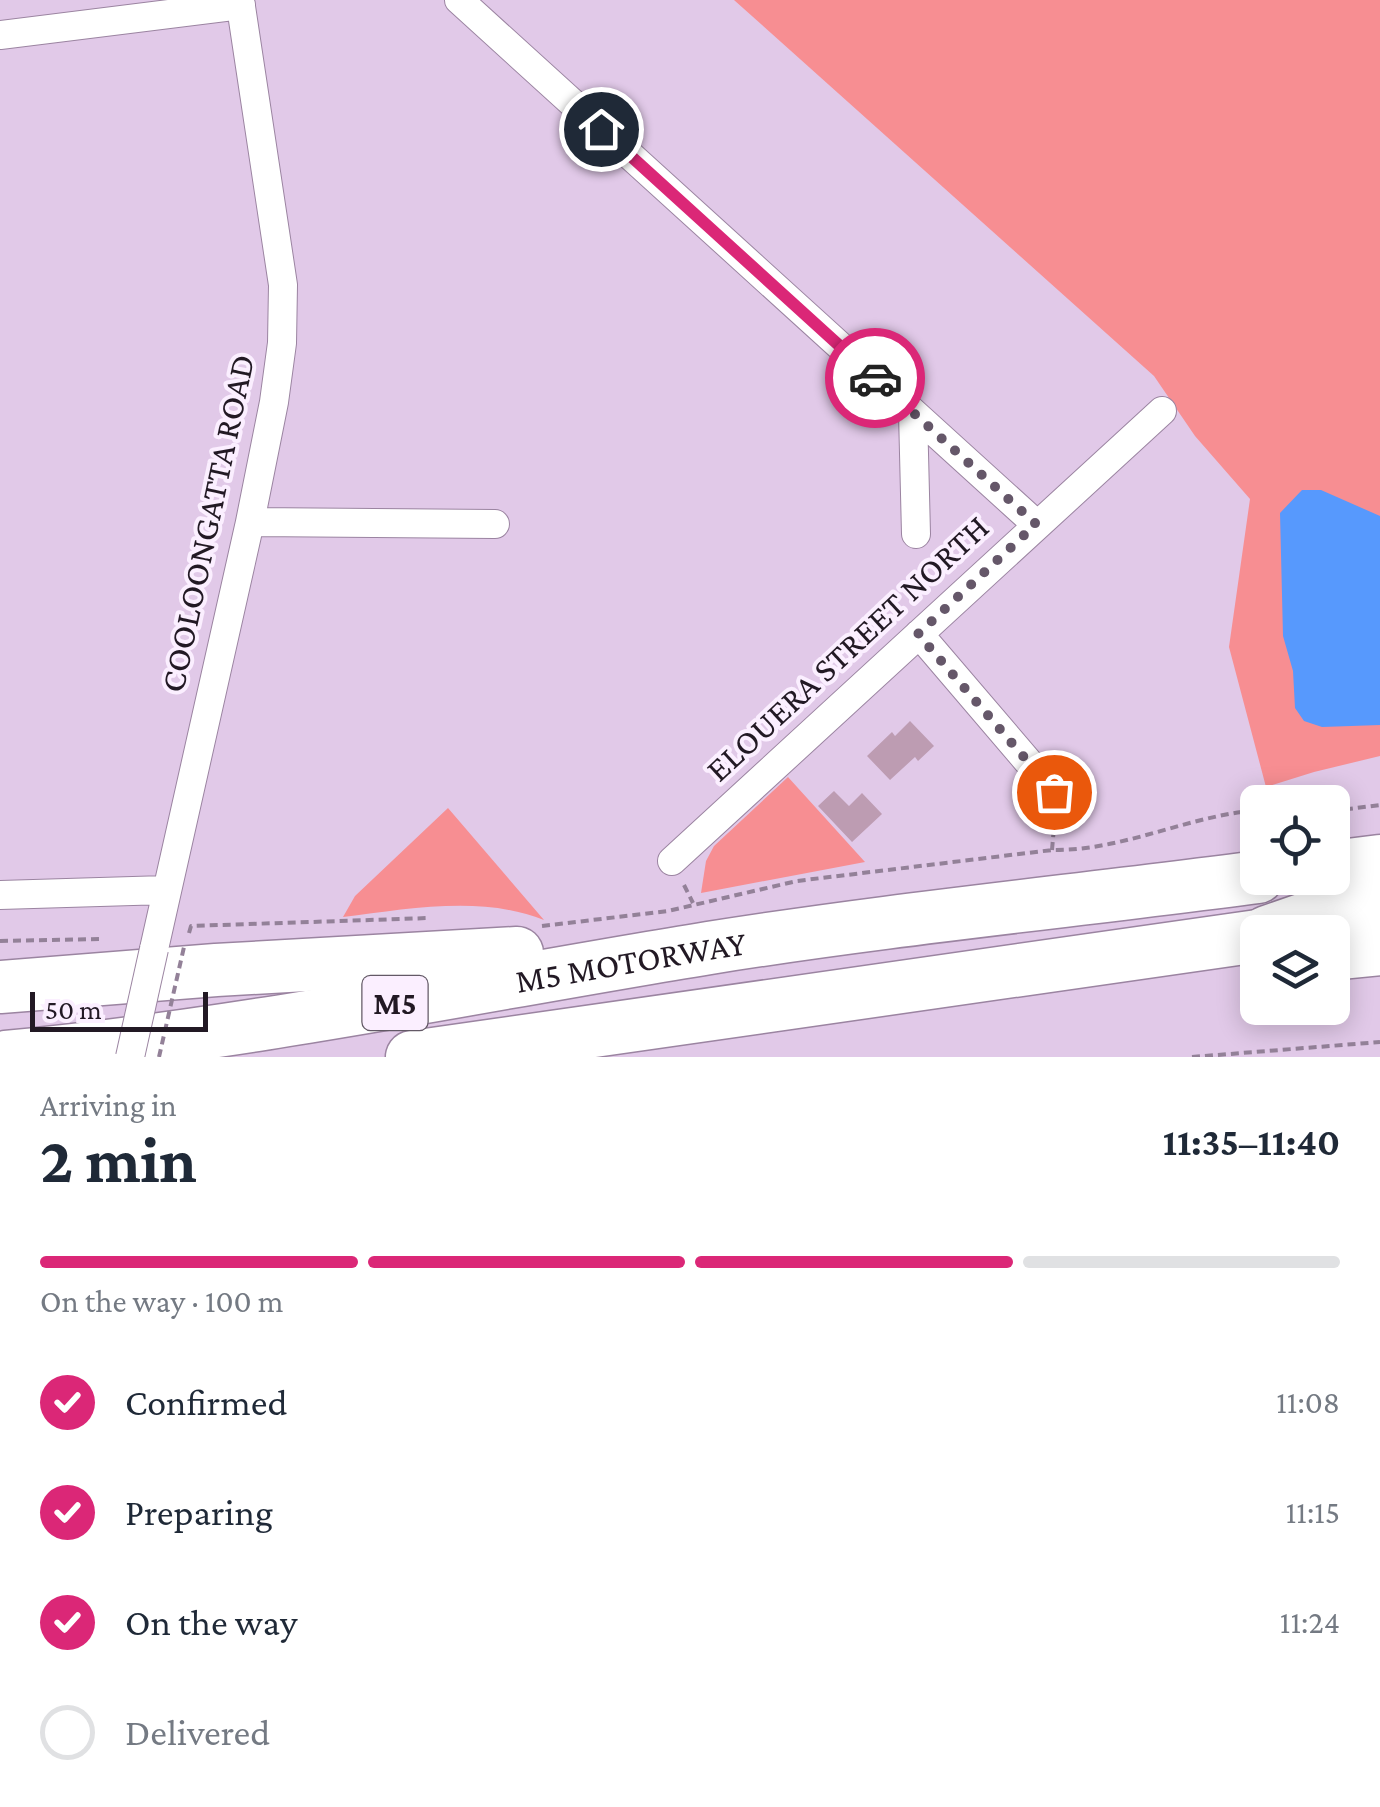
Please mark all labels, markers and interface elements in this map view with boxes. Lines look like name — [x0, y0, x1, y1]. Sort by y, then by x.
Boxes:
pin — [559, 87, 644, 172]
icon: home — [574, 102, 629, 157]
courier — [825, 328, 925, 428]
street label: COOLOONGATTA ROAD — [153, 351, 262, 696]
icon: car — [848, 351, 903, 406]
street label: ELOUERA STREET NORTH — [698, 507, 997, 789]
pin — [1012, 750, 1097, 835]
icon: bag — [1027, 765, 1082, 820]
map controls — [1240, 785, 1350, 1025]
button: locate — [1240, 785, 1350, 895]
button: layers — [1240, 915, 1350, 1025]
street label: M5 MOTORWAY — [512, 923, 749, 1001]
road number: M5 — [362, 976, 428, 1030]
scale bar — [30, 987, 208, 1032]
text: 50 m — [45, 994, 102, 1025]
text: Arriving in — [40, 1087, 177, 1123]
text: 11:35–11:40 — [1163, 1121, 1340, 1163]
text: 2 min — [40, 1124, 197, 1196]
text: On the way · 100 m — [40, 1283, 283, 1319]
icon: check — [40, 1375, 95, 1430]
text: Confirmed — [125, 1381, 288, 1423]
text: 11:08 — [1276, 1384, 1340, 1420]
icon: check — [40, 1485, 95, 1540]
text: Preparing — [125, 1491, 273, 1533]
text: 11:15 — [1286, 1494, 1340, 1530]
icon: check — [40, 1595, 95, 1650]
text: On the way — [125, 1601, 297, 1643]
text: 11:24 — [1280, 1604, 1340, 1640]
text: Delivered — [125, 1711, 270, 1753]

